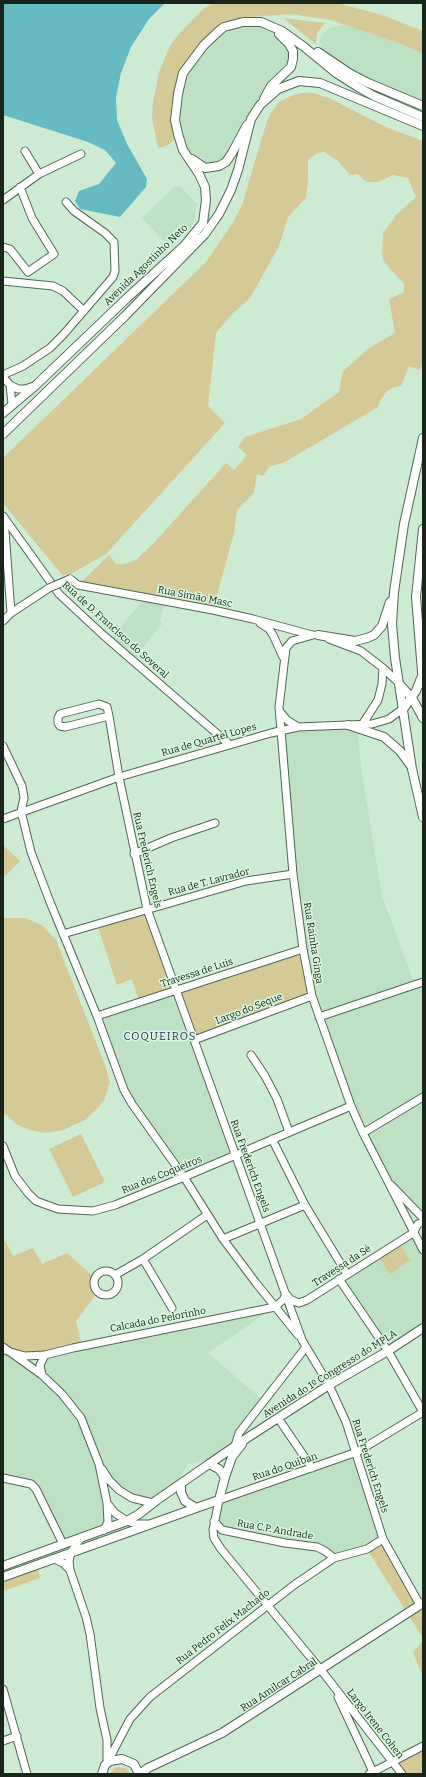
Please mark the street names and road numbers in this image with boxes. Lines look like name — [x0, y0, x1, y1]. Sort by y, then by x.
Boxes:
street label: Avenida Agostinho Neto — [102, 222, 190, 308]
street label: Rua de D. Francisco do Soveral — [59, 579, 171, 681]
street label: Rua Simão Masc — [157, 584, 233, 610]
street label: Rua de Quartel Lopes — [160, 721, 258, 759]
street label: Rua Frederich Engels — [130, 811, 164, 909]
street label: Rua de T. Lavrador — [167, 865, 251, 899]
street label: Rua Rainha Ginga — [301, 901, 325, 985]
street label: Travessa de Luis — [159, 956, 235, 990]
street label: Largo do Seque — [214, 991, 284, 1027]
street label: Rua Frederich Engels — [228, 1118, 272, 1214]
street label: Rua dos Coqueiros — [120, 1153, 204, 1197]
street label: Travessa da Sé — [311, 1243, 373, 1289]
street label: Calcada do Pelorinho — [109, 1305, 207, 1335]
street label: Avenida do 1º Congresso do MPLA — [261, 1328, 399, 1420]
street label: Rua Frederich Engels — [349, 1418, 391, 1514]
street label: Rua do Quiban — [251, 1450, 319, 1484]
street label: Rua C.P. Andrade — [236, 1517, 314, 1543]
street label: Rua Pedro Felix Machado — [174, 1587, 272, 1667]
street label: Rua Amilcar Cabral — [238, 1656, 320, 1714]
street label: Largo Irene Cohen — [344, 1687, 406, 1761]

